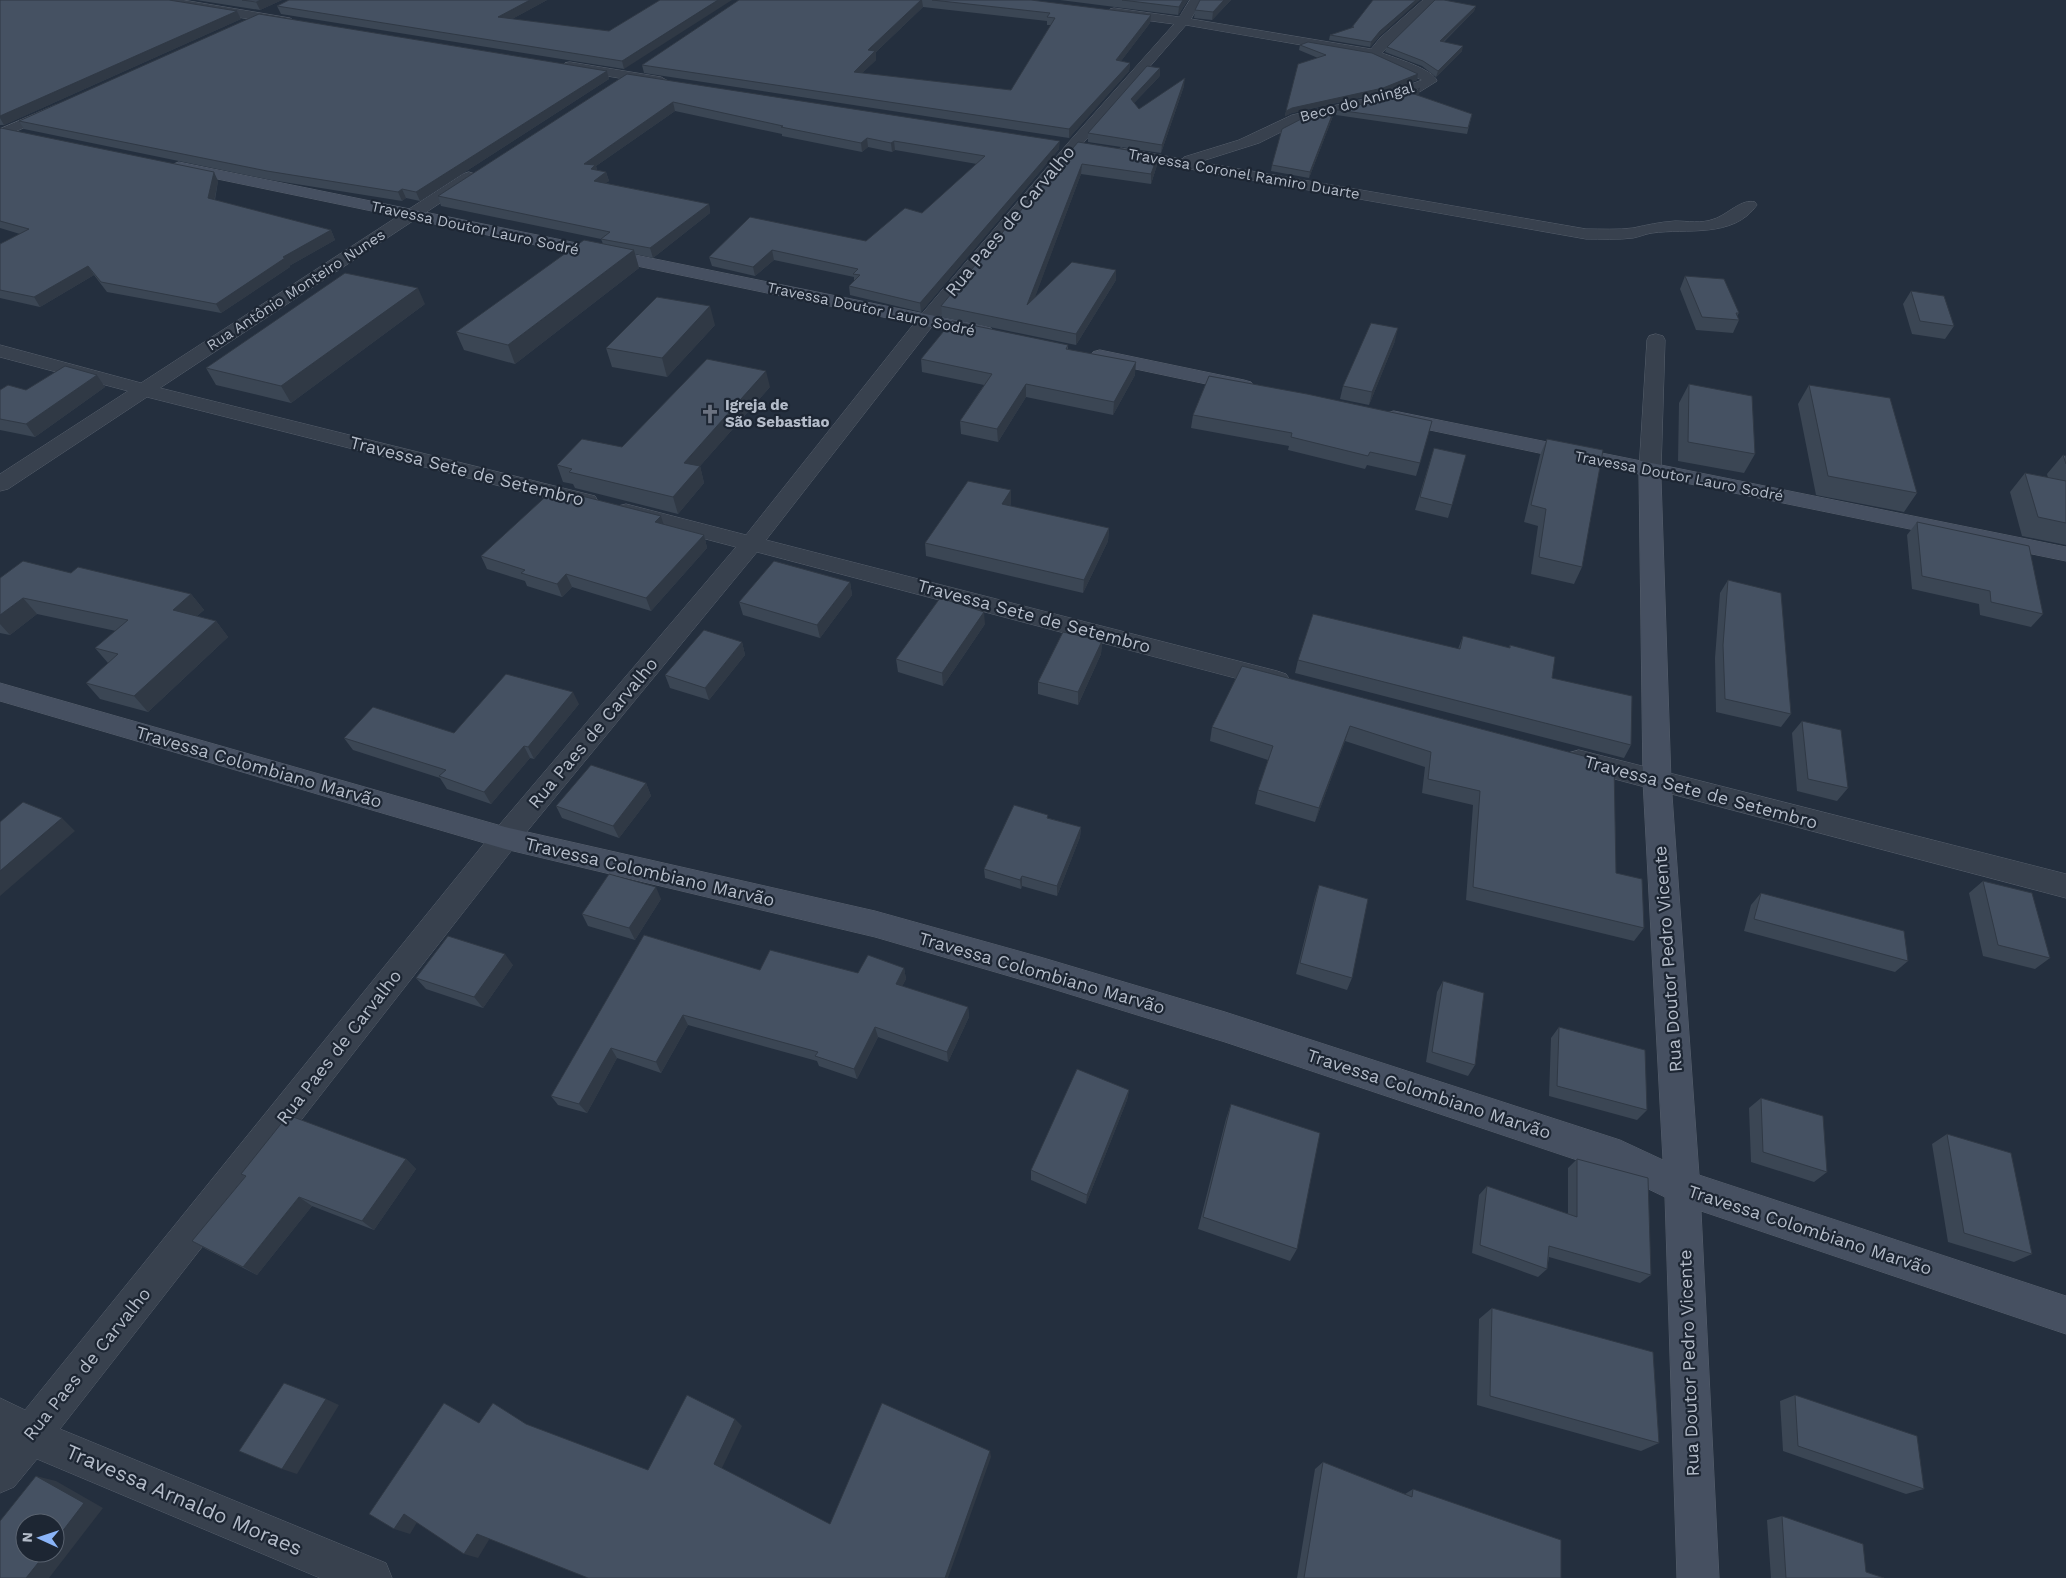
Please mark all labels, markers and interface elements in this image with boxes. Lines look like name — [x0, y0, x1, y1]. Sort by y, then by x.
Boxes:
street label: Beco do Aningal — [1298, 78, 1416, 126]
street label: Rua Paes de Carvalho — [940, 141, 1079, 300]
street label: Travessa Coronel Ramiro Duarte — [1127, 145, 1361, 203]
street label: Travessa Doutor Lauro Sodré — [369, 197, 581, 259]
street label: Rua Antônio Monteiro Nunes — [203, 225, 389, 355]
street label: Travessa Doutor Lauro Sodré — [765, 278, 977, 340]
place label: Igreja de São Sebastiao — [725, 396, 829, 431]
church icon: Igreja de São Sebastiao — [699, 403, 721, 425]
street label: Travessa Sete de Setembro — [348, 431, 586, 510]
street label: Travessa Doutor Lauro Sodré — [1573, 447, 1785, 505]
street label: Travessa Sete de Setembro — [915, 574, 1153, 657]
street label: Rua Paes de Carvalho — [523, 653, 662, 812]
street label: Travessa Colombiano Marvão — [134, 721, 385, 812]
street label: Travessa Sete de Setembro — [1582, 750, 1820, 833]
street label: Travessa Colombiano Marvão — [523, 833, 777, 910]
street label: Rua Doutor Pedro Vicente — [1649, 845, 1686, 1073]
street label: Travessa Colombiano Marvão — [917, 927, 1168, 1018]
street label: Rua Paes de Carvalho — [272, 965, 405, 1128]
street label: Travessa Colombiano Marvão — [1305, 1044, 1554, 1143]
street label: Travessa Colombiano Marvão — [1686, 1180, 1935, 1279]
street label: Rua Doutor Pedro Vicente — [1674, 1249, 1703, 1477]
street label: Rua Paes de Carvalho — [19, 1283, 155, 1444]
street label: Travessa Arnaldo Moraes — [62, 1438, 306, 1561]
north arrow — [15, 1513, 65, 1563]
text: N — [19, 1532, 35, 1543]

